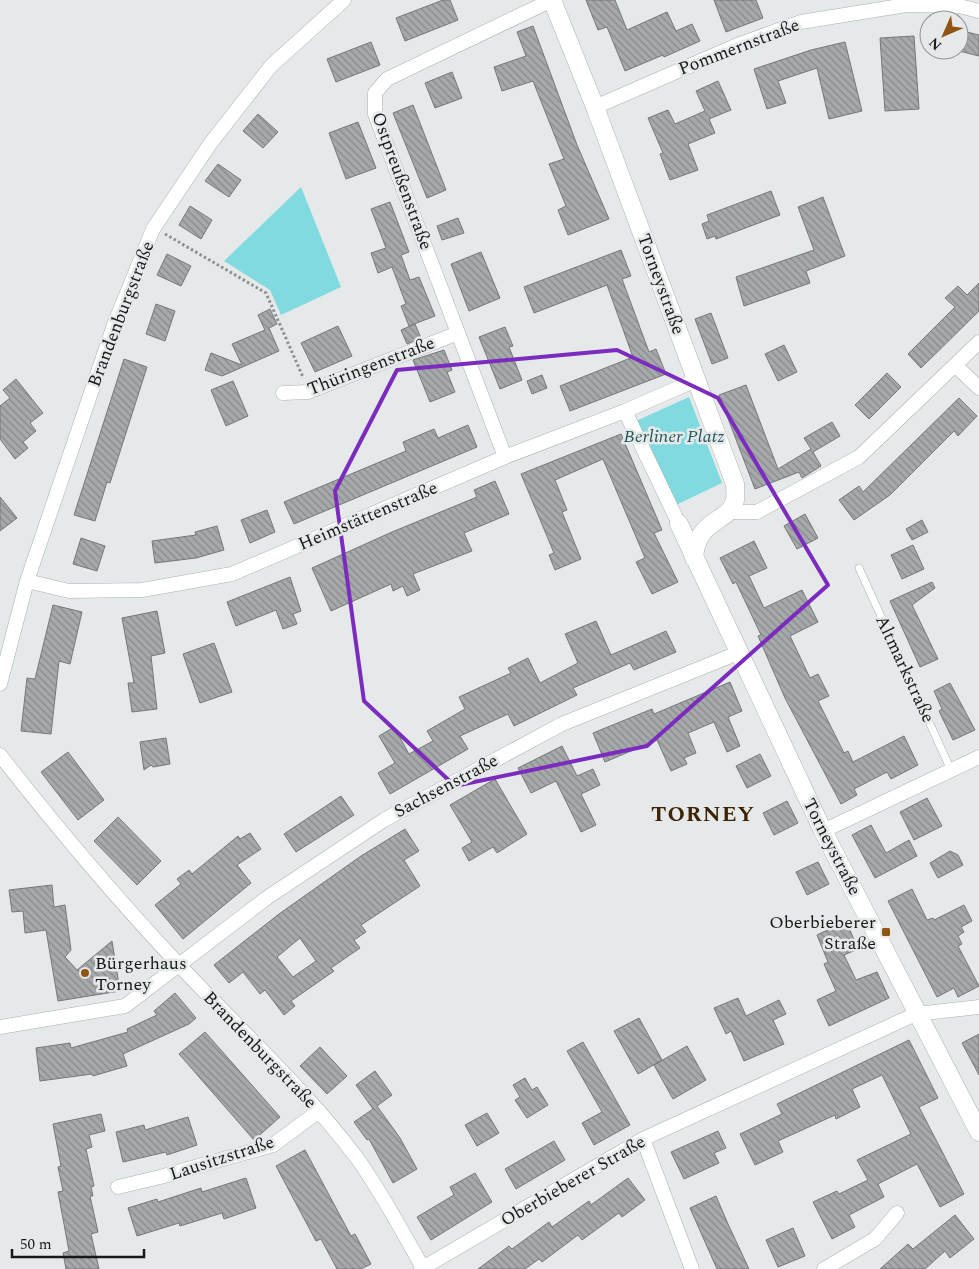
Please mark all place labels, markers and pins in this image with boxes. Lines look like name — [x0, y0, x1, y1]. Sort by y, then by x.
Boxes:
place label: Oberbieberer Straße — [769, 909, 876, 957]
marker: Oberbieberer Straße — [880, 926, 892, 938]
place label: Bürgerhaus Torney — [95, 950, 187, 998]
marker: Bürgerhaus Torney — [79, 967, 91, 979]

